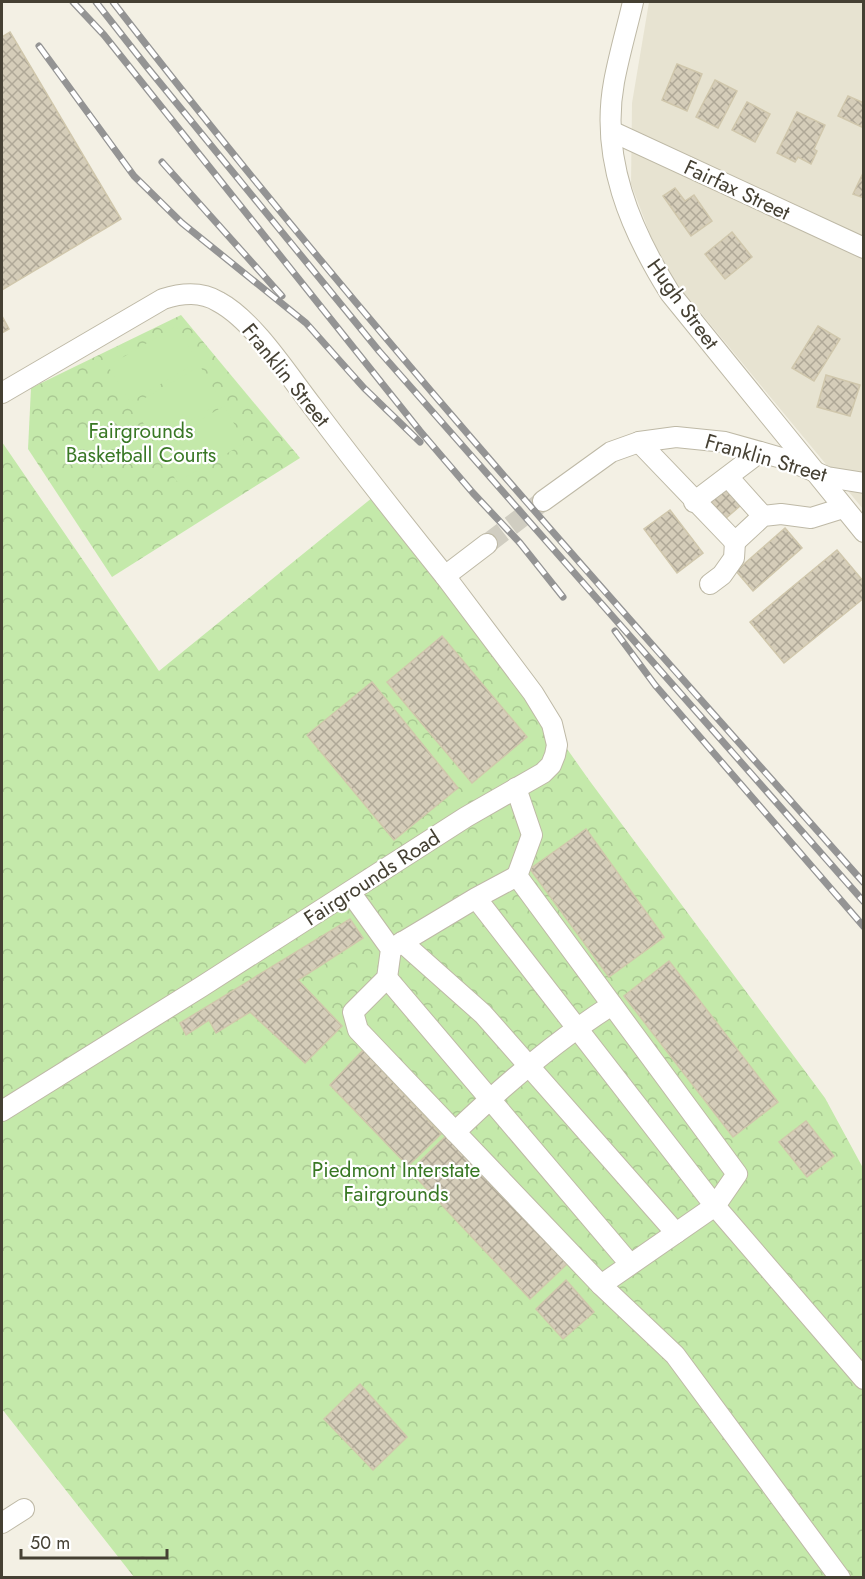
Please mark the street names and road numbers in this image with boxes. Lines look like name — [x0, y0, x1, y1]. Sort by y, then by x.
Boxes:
street label: Fairfax Street — [679, 152, 795, 228]
street label: Hugh Street — [640, 253, 726, 355]
street label: Franklin Street — [235, 317, 337, 433]
street label: Franklin Street — [702, 426, 830, 490]
street label: Fairgrounds Road — [298, 823, 446, 933]

